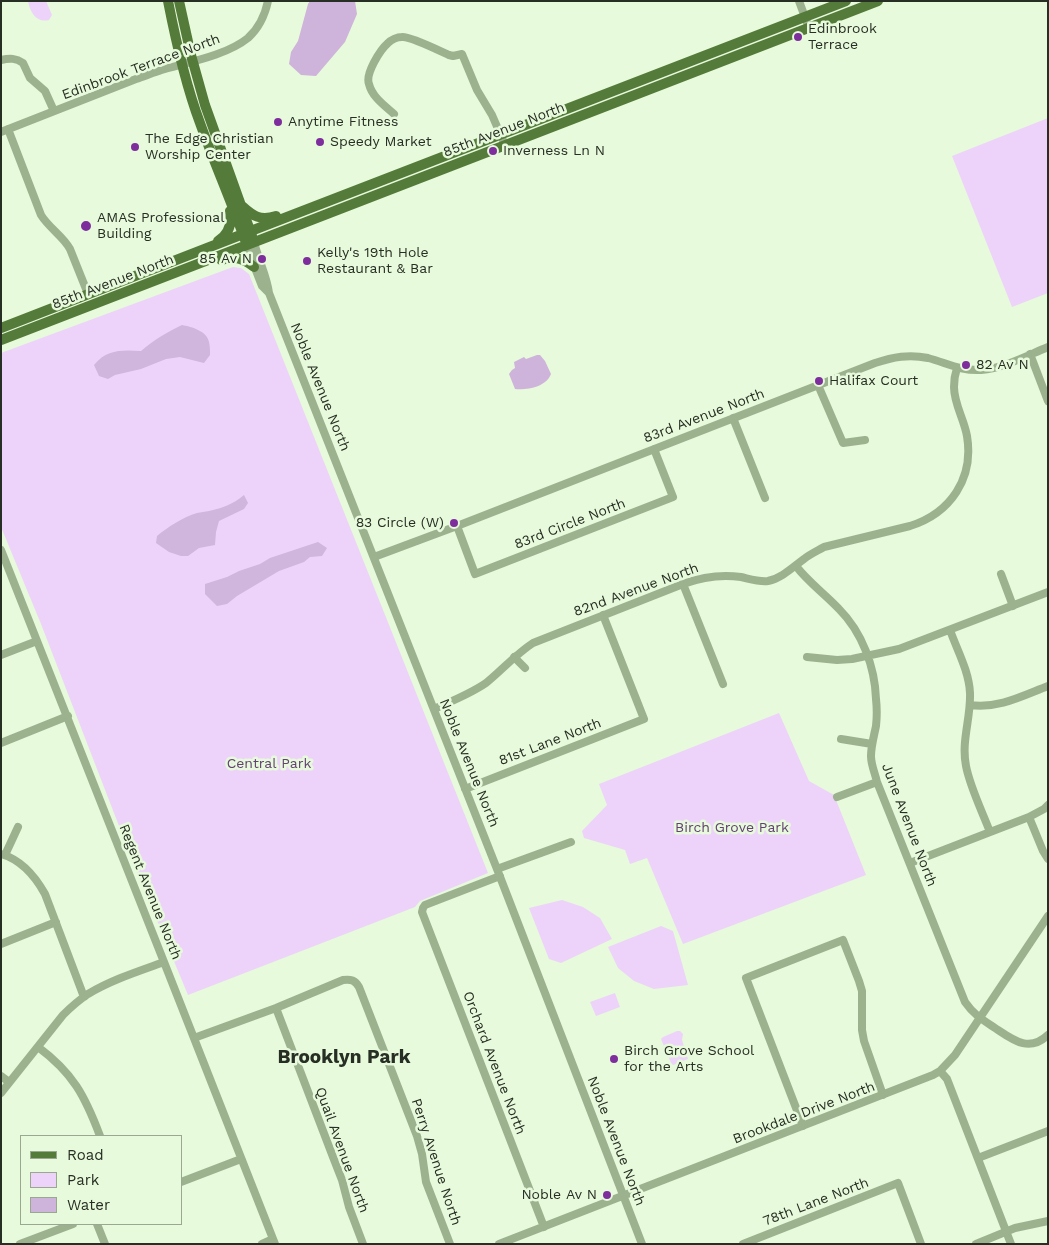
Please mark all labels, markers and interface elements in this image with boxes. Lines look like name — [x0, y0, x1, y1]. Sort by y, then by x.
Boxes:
place label: Edinbrook Terrace — [808, 21, 877, 54]
street label: Edinbrook Terrace North — [60, 31, 222, 103]
marker: Edinbrook Terrace — [792, 31, 804, 43]
street label: 85th Avenue North — [441, 99, 567, 161]
place label: Anytime Fitness — [288, 114, 398, 130]
marker: Anytime Fitness — [272, 116, 284, 128]
place label: The Edge Christian Worship Center — [145, 131, 274, 164]
place label: Speedy Market — [330, 134, 432, 150]
marker: Speedy Market — [314, 136, 326, 148]
marker: The Edge Christian Worship Center — [129, 141, 141, 153]
place label: Inverness Ln N — [503, 143, 605, 159]
marker: Inverness Ln N — [487, 145, 499, 157]
place label: AMAS Professional Building — [97, 210, 225, 242]
marker: AMAS Professional Building — [79, 219, 93, 233]
place label: Kelly's 19th Hole Restaurant & Bar — [317, 245, 433, 278]
street label: 85th Avenue North — [50, 251, 176, 313]
place label: 85 Av N — [199, 251, 252, 267]
marker: 85 Av N — [256, 253, 268, 265]
marker: Kelly's 19th Hole Restaurant & Bar — [301, 255, 313, 267]
street label: Noble Avenue North — [287, 320, 353, 454]
place label: 82 Av N — [976, 357, 1029, 373]
marker: 82 Av N — [960, 359, 972, 371]
place label: Halifax Court — [829, 373, 918, 389]
marker: Halifax Court — [813, 375, 825, 387]
street label: 83rd Avenue North — [641, 385, 767, 447]
street label: 83rd Circle North — [512, 495, 628, 553]
place label: 83 Circle (W) — [356, 515, 444, 531]
marker: 83 Circle (W) — [448, 517, 460, 529]
street label: 82nd Avenue North — [571, 560, 701, 620]
street label: Noble Avenue North — [436, 696, 502, 830]
street label: 81st Lane North — [496, 715, 604, 769]
park label: Central Park — [227, 756, 311, 772]
street label: June Avenue North — [878, 761, 940, 889]
park label: Birch Grove Park — [675, 820, 789, 836]
street label: Regent Avenue North — [115, 822, 185, 962]
street label: Orchard Avenue North — [459, 989, 529, 1137]
place label: Birch Grove School for the Arts — [624, 1043, 754, 1076]
district label: Brooklyn Park — [277, 1046, 411, 1068]
marker: Birch Grove School for the Arts — [608, 1053, 620, 1065]
street label: Noble Avenue North — [584, 1074, 648, 1208]
street label: Brookdale Drive North — [731, 1078, 877, 1148]
street label: Quail Avenue North — [311, 1085, 373, 1215]
street label: Perry Avenue North — [408, 1096, 464, 1228]
legend — [20, 1135, 182, 1225]
text: Road — [67, 1146, 104, 1164]
text: Park — [67, 1171, 99, 1189]
street label: 78th Lane North — [761, 1174, 871, 1230]
place label: Noble Av N — [521, 1187, 597, 1203]
marker: Noble Av N — [601, 1189, 613, 1201]
text: Water — [67, 1196, 110, 1214]

